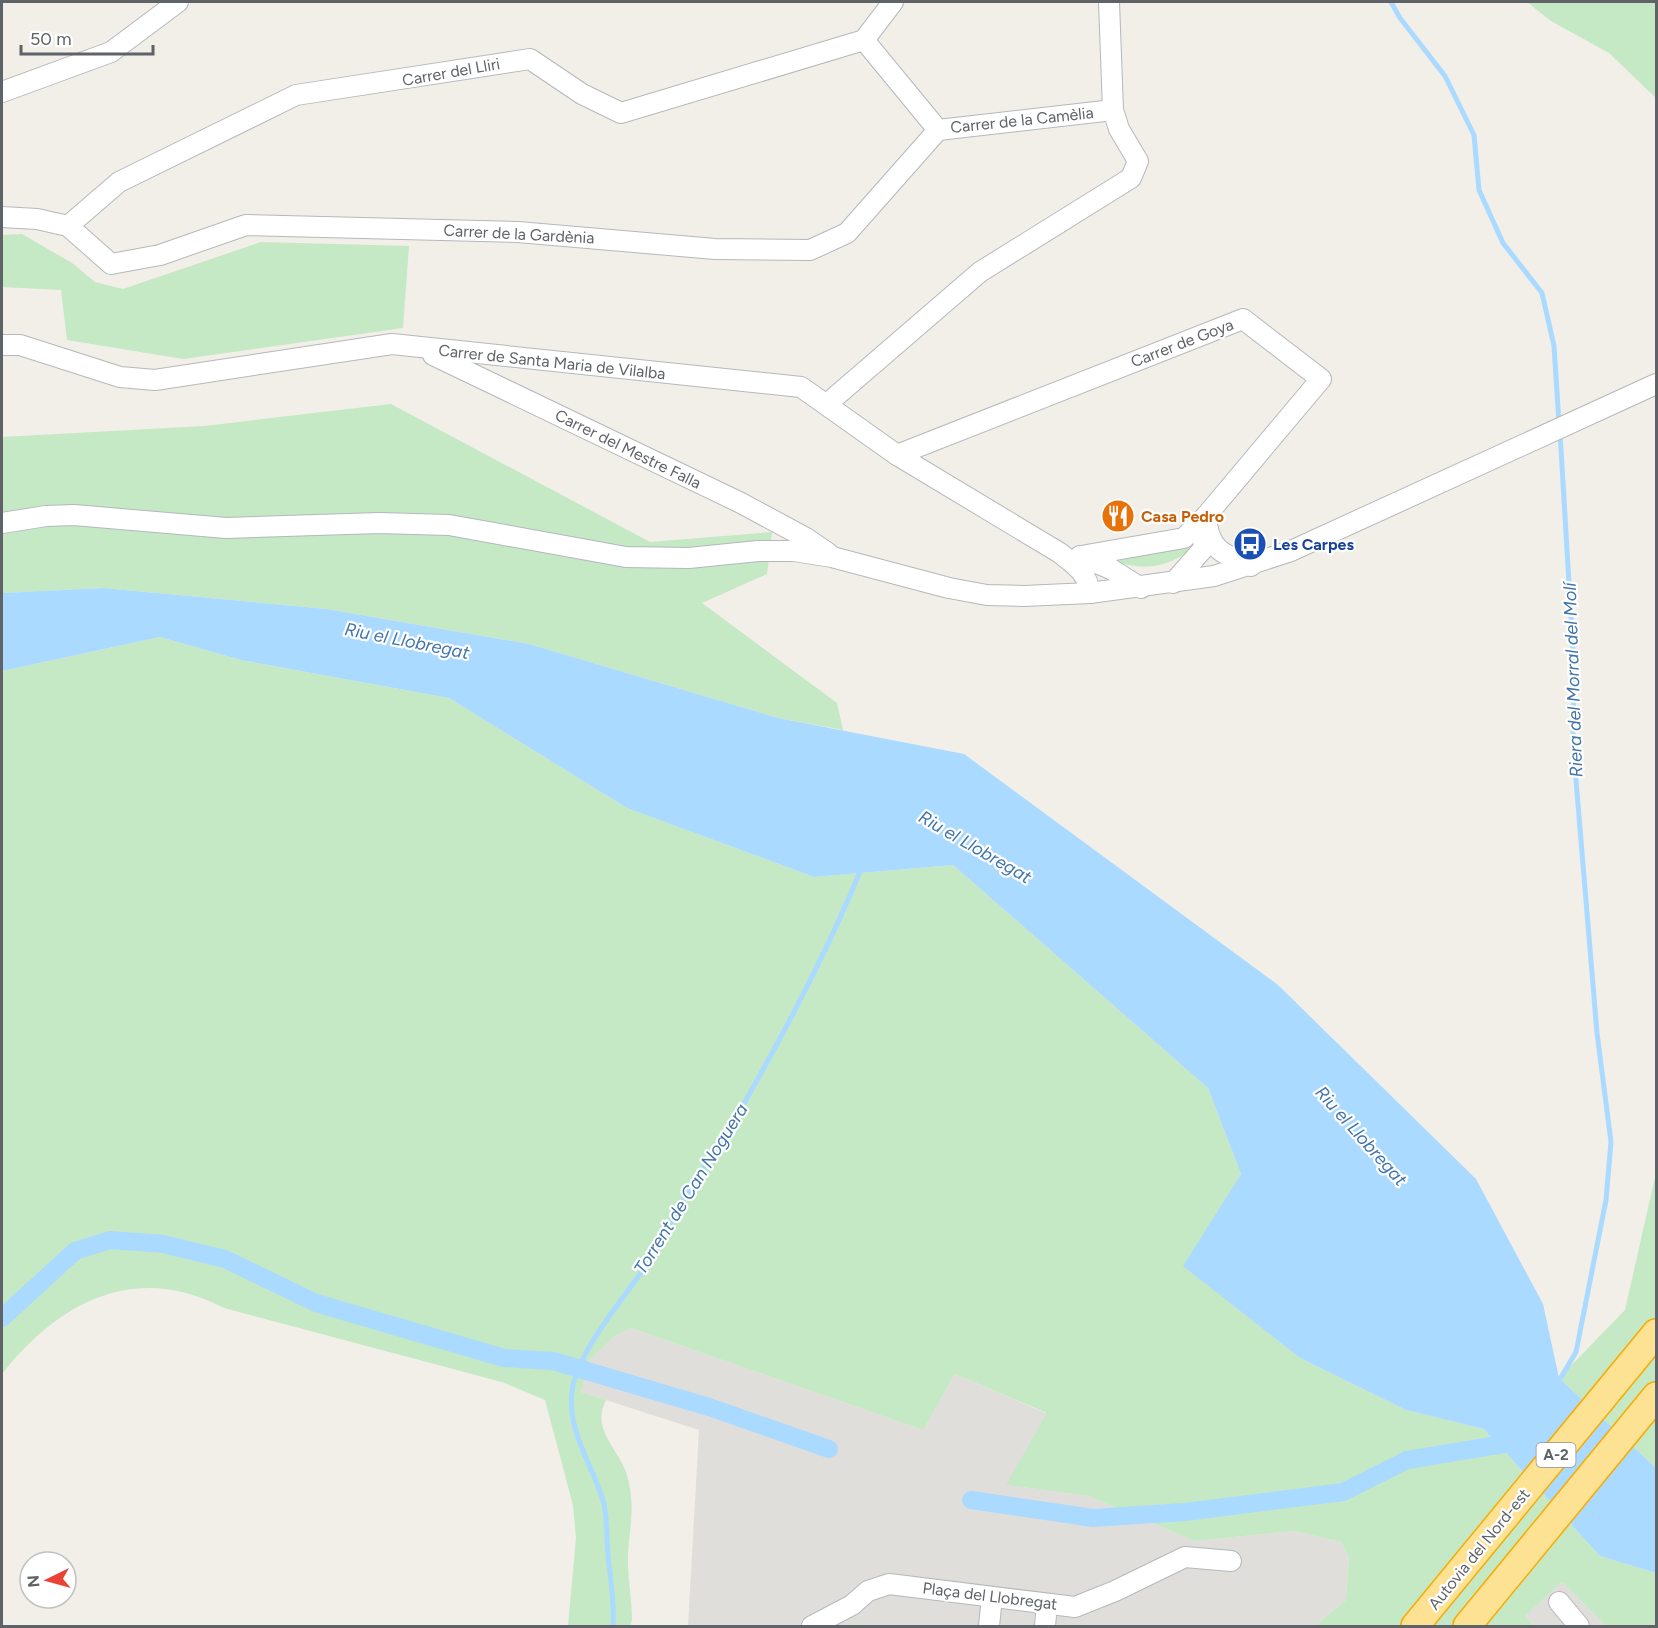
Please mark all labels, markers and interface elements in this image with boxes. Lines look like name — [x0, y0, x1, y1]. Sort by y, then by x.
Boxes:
scale bar — [21, 18, 153, 56]
text: 50 m — [30, 28, 72, 50]
street label: Carrer del Lliri — [401, 54, 501, 90]
street label: Carrer de la Camèlia — [950, 103, 1094, 137]
street label: Carrer de la Gardènia — [443, 221, 595, 247]
street label: Carrer de Goya — [1128, 315, 1236, 371]
street label: Carrer de Santa Maria de Vilalba — [438, 341, 666, 383]
street label: Carrer del Mestre Falla — [552, 405, 704, 493]
restaurant icon: Casa Pedro — [1100, 498, 1136, 534]
place label: Casa Pedro — [1141, 507, 1224, 526]
bus stop icon: Les Carpes — [1232, 526, 1268, 562]
place label: Les Carpes — [1273, 535, 1354, 554]
water label: Riera del Morral del Molí — [1559, 579, 1587, 778]
water label: Riu el Llobregat — [343, 618, 471, 664]
water label: Riu el Llobregat — [915, 806, 1035, 888]
water label: Riu el Llobregat — [1310, 1082, 1412, 1190]
water label: Torrent de Can Noguera — [629, 1099, 753, 1278]
road number: A-2 — [1536, 1443, 1576, 1467]
street label: Autovia del Nord-est — [1424, 1485, 1534, 1613]
north arrow — [18, 1550, 78, 1610]
text: N — [24, 1574, 44, 1588]
street label: Plaça del Llobregat — [922, 1578, 1058, 1614]

